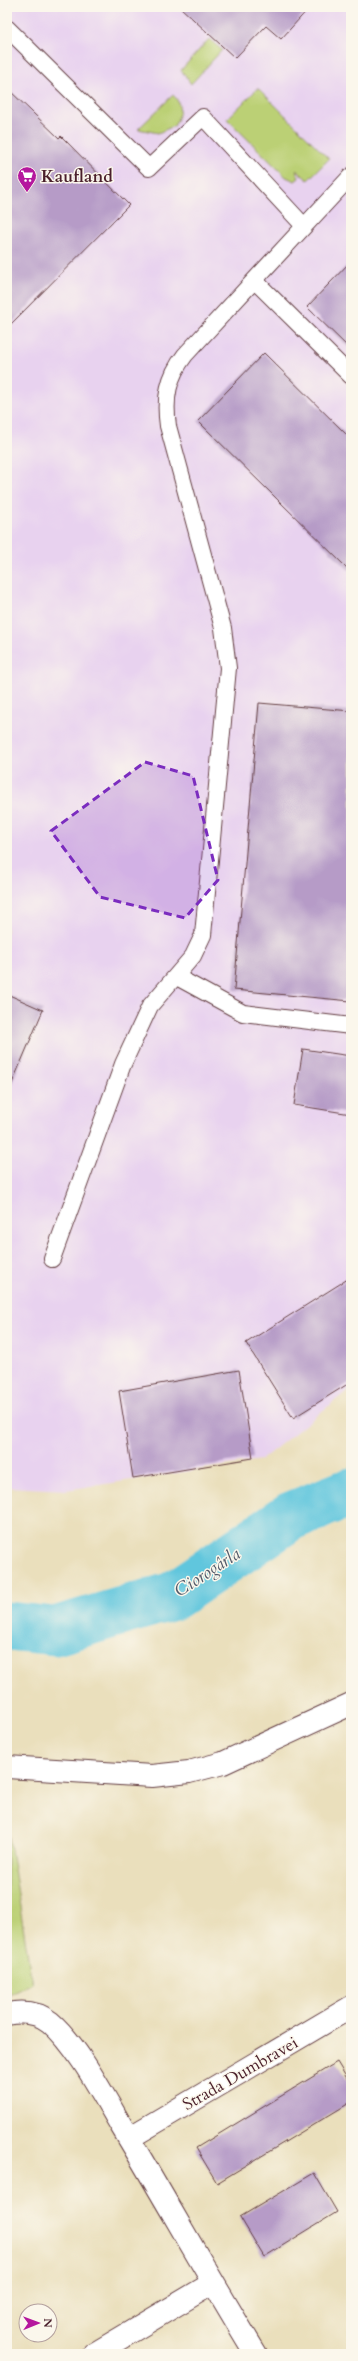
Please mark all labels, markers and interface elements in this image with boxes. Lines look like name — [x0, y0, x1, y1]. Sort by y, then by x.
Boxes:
supermarket icon: Kaufland — [16, 165, 38, 193]
place label: Kaufland — [41, 165, 113, 188]
water label: Ciorogârla — [169, 1542, 245, 1603]
street label: Strada Dumbravei — [178, 2031, 302, 2116]
north arrow — [18, 2303, 58, 2343]
text: N — [40, 2318, 55, 2328]

